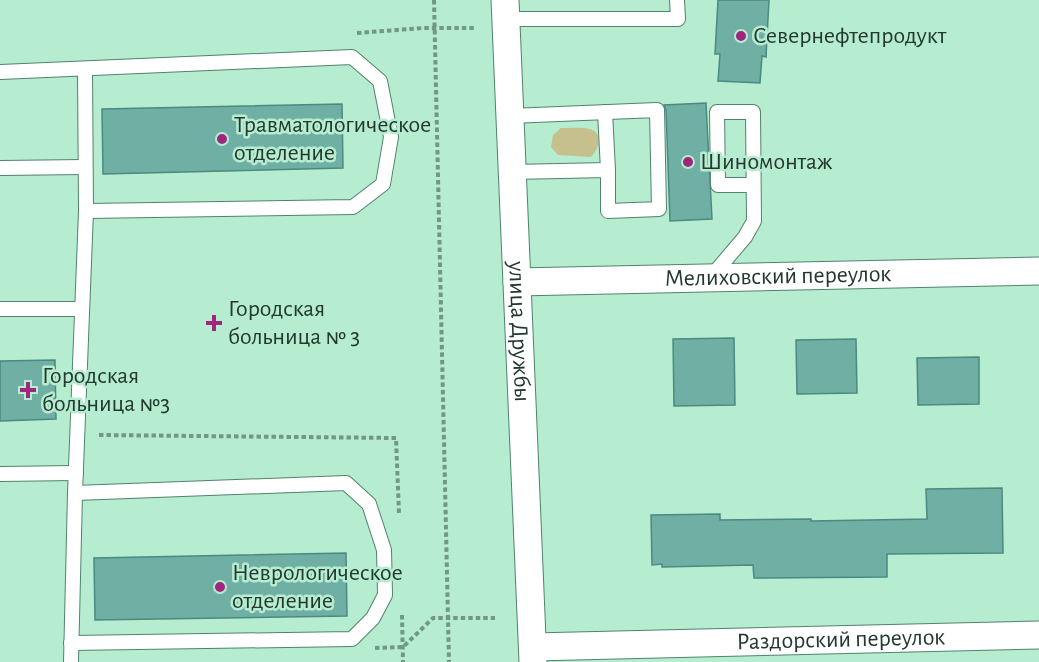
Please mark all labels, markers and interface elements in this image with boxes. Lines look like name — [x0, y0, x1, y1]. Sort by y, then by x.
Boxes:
place label: Севернефтепродукт — [753, 24, 947, 48]
marker: Севернефтепродукт — [734, 29, 748, 43]
place label: Травматологическое отделение — [234, 113, 431, 165]
marker: Травматологическое отделение — [215, 132, 229, 146]
place label: Шиномонтаж — [700, 150, 833, 174]
marker: Шиномонтаж — [681, 155, 695, 169]
street label: улица Дружбы — [504, 260, 534, 403]
street label: Мелиховский переулок — [664, 262, 891, 291]
place label: Городская больница № 3 — [228, 297, 360, 349]
marker: Городская больница № 3 — [205, 314, 223, 332]
place label: Городская больница №3 — [42, 364, 170, 416]
marker: Городская больница №3 — [19, 381, 37, 399]
place label: Неврологическое отделение — [232, 561, 403, 613]
marker: Неврологическое отделение — [213, 580, 227, 594]
street label: Раздорский переулок — [736, 625, 945, 654]

